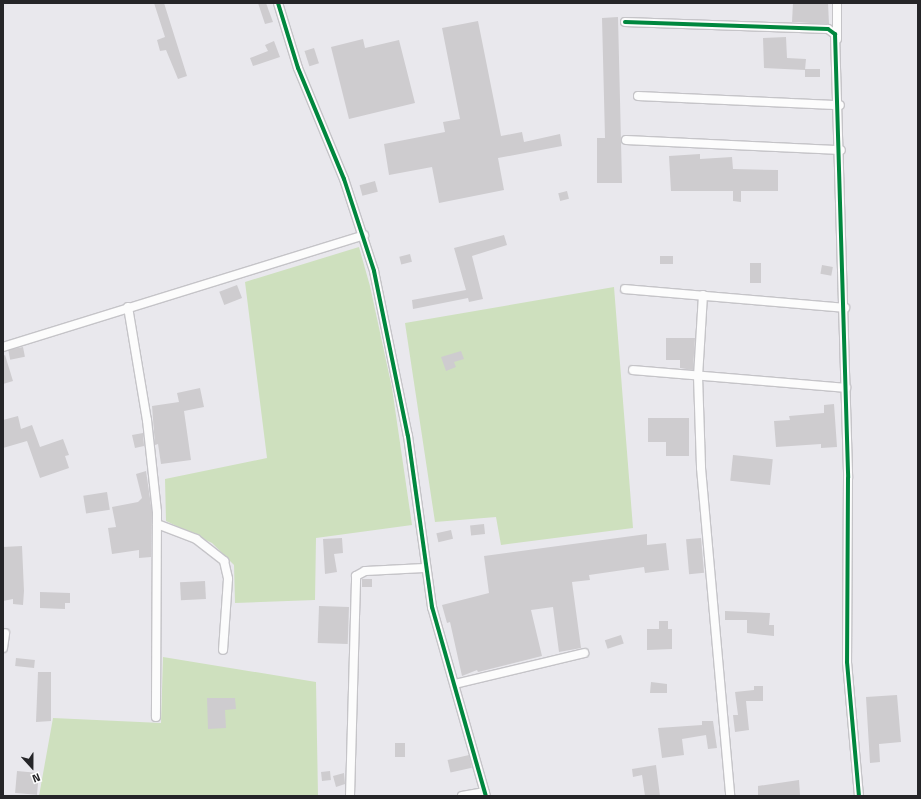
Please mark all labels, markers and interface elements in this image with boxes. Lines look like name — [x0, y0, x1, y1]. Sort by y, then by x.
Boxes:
north arrow — [12, 747, 52, 787]
text: N — [30, 769, 43, 787]

